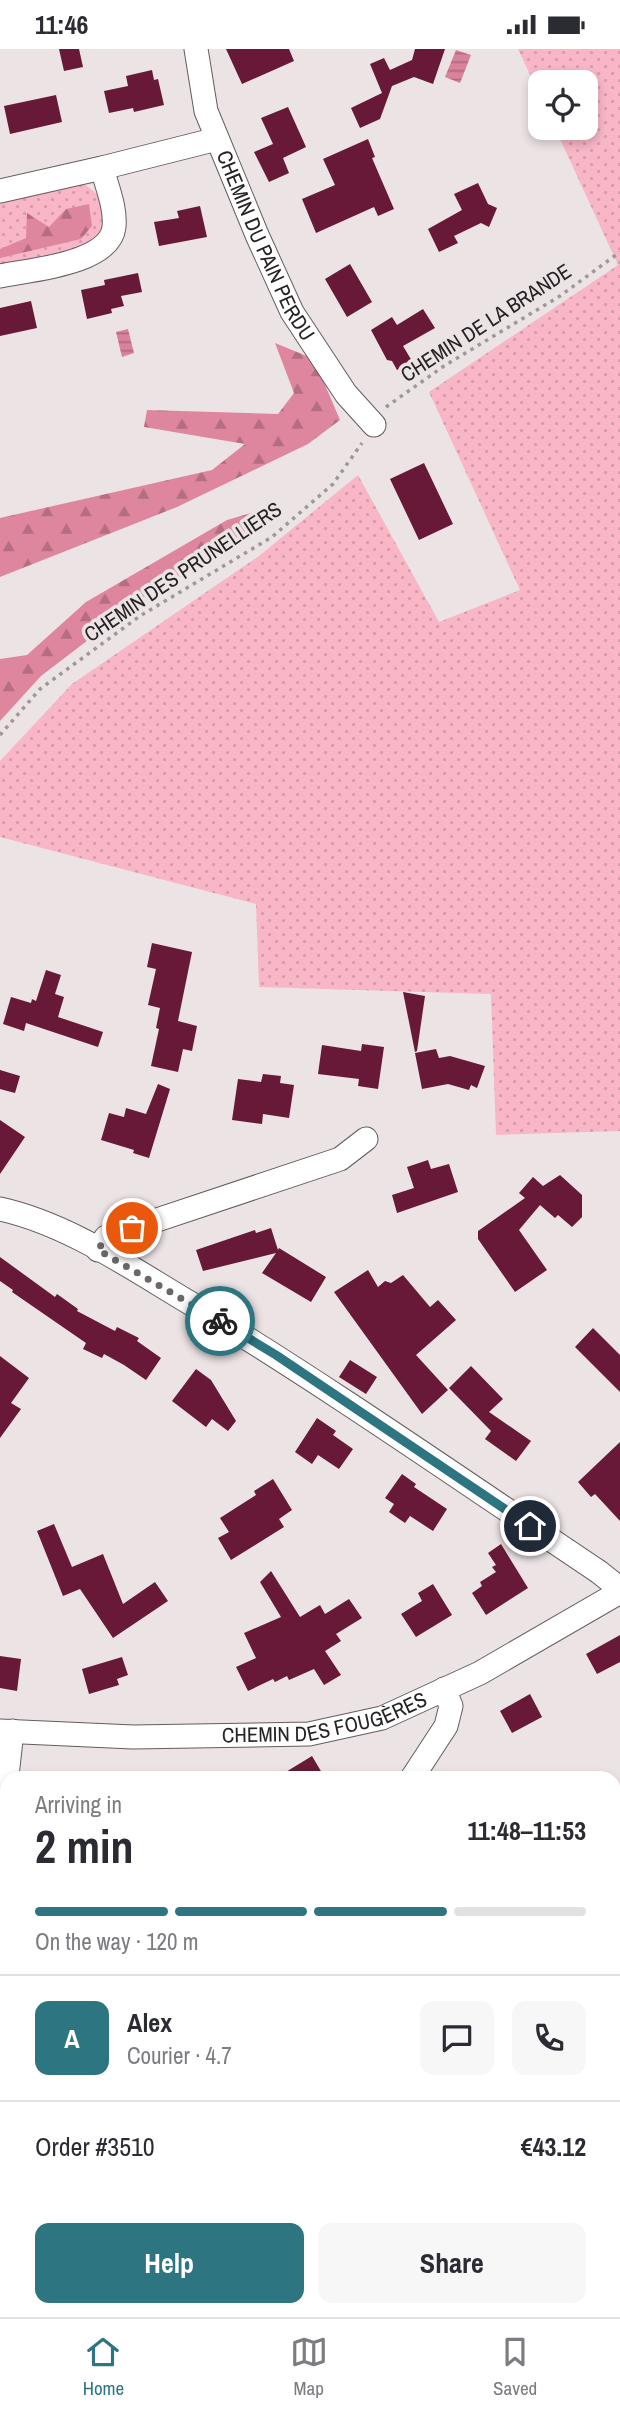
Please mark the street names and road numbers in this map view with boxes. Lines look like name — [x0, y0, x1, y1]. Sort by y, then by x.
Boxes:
street label: CHEMIN DU PAIN PERDU — [210, 146, 322, 346]
street label: CHEMIN DE LA BRANDE — [395, 256, 577, 389]
street label: CHEMIN DES PRUNELLIERS — [78, 495, 287, 649]
street label: CHEMIN DES FOUGÈRES — [222, 1684, 431, 1749]

